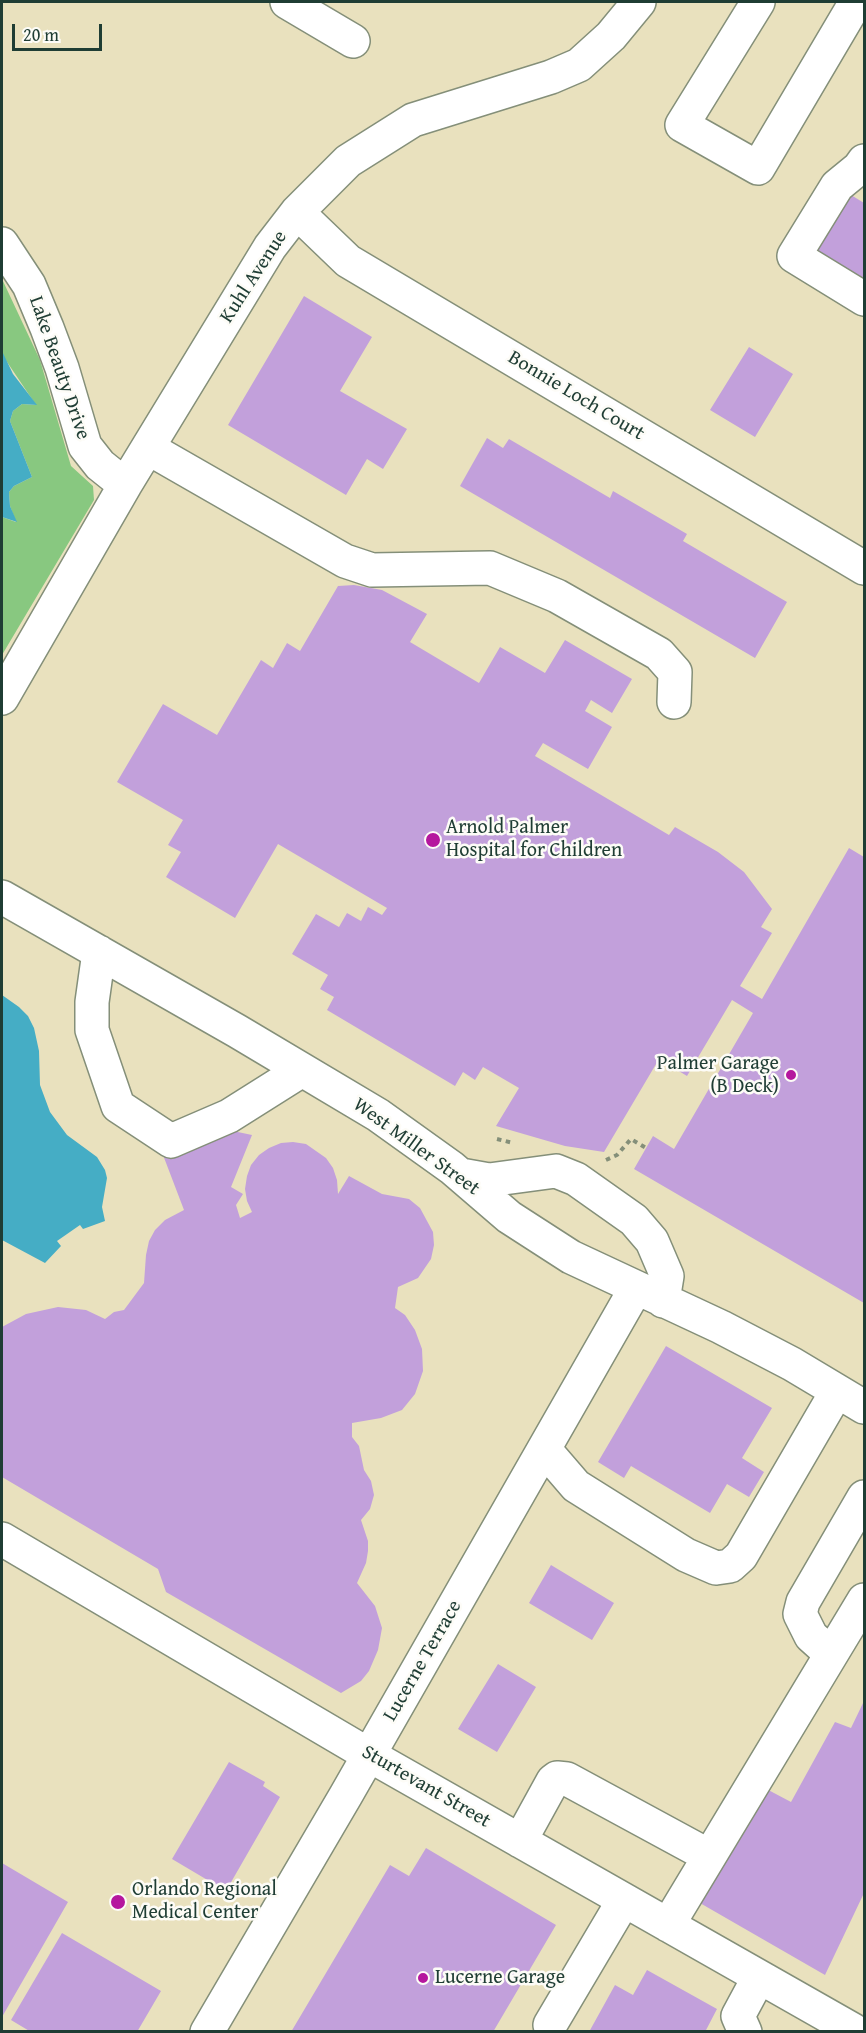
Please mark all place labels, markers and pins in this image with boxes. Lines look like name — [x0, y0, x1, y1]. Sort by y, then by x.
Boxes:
place label: Arnold Palmer Hospital for Children — [446, 816, 622, 863]
marker: Arnold Palmer Hospital for Children — [424, 831, 442, 849]
place label: Palmer Garage (B Deck) — [657, 1052, 779, 1099]
marker: Palmer Garage (B Deck) — [784, 1068, 798, 1082]
place label: Orlando Regional Medical Center — [132, 1878, 277, 1925]
marker: Orlando Regional Medical Center — [109, 1893, 127, 1911]
place label: Lucerne Garage — [435, 1966, 565, 1990]
marker: Lucerne Garage — [416, 1971, 430, 1985]

